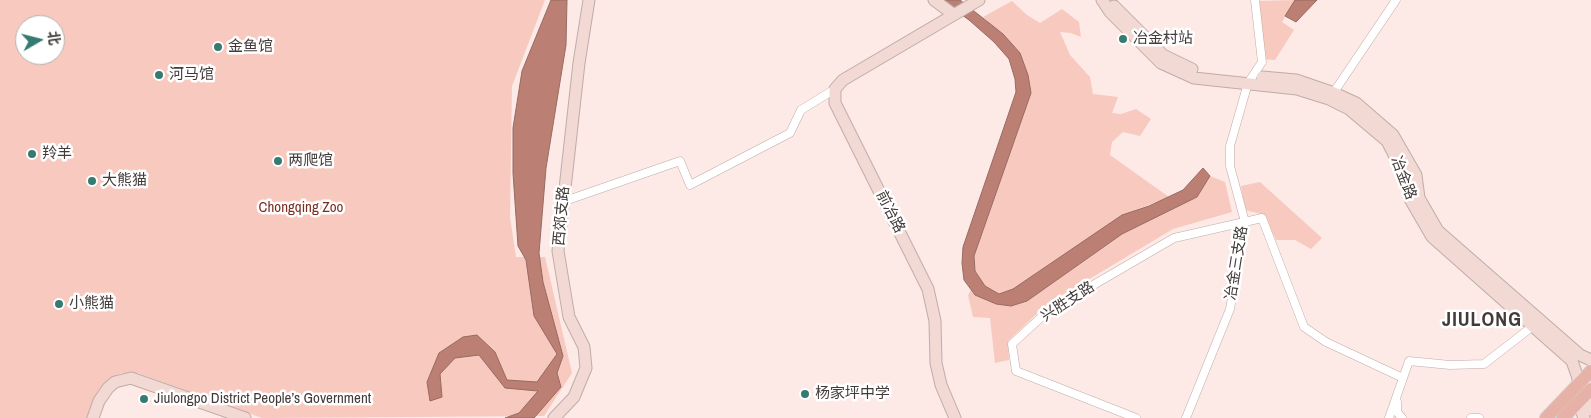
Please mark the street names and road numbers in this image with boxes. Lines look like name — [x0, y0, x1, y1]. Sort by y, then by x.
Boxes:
street label: 冶金路 — [1387, 154, 1419, 202]
street label: 西郊支路 — [550, 185, 574, 247]
street label: 前冶路 — [872, 188, 908, 236]
street label: 冶金三支路 — [1222, 225, 1252, 301]
street label: 兴胜支路 — [1038, 278, 1098, 326]

